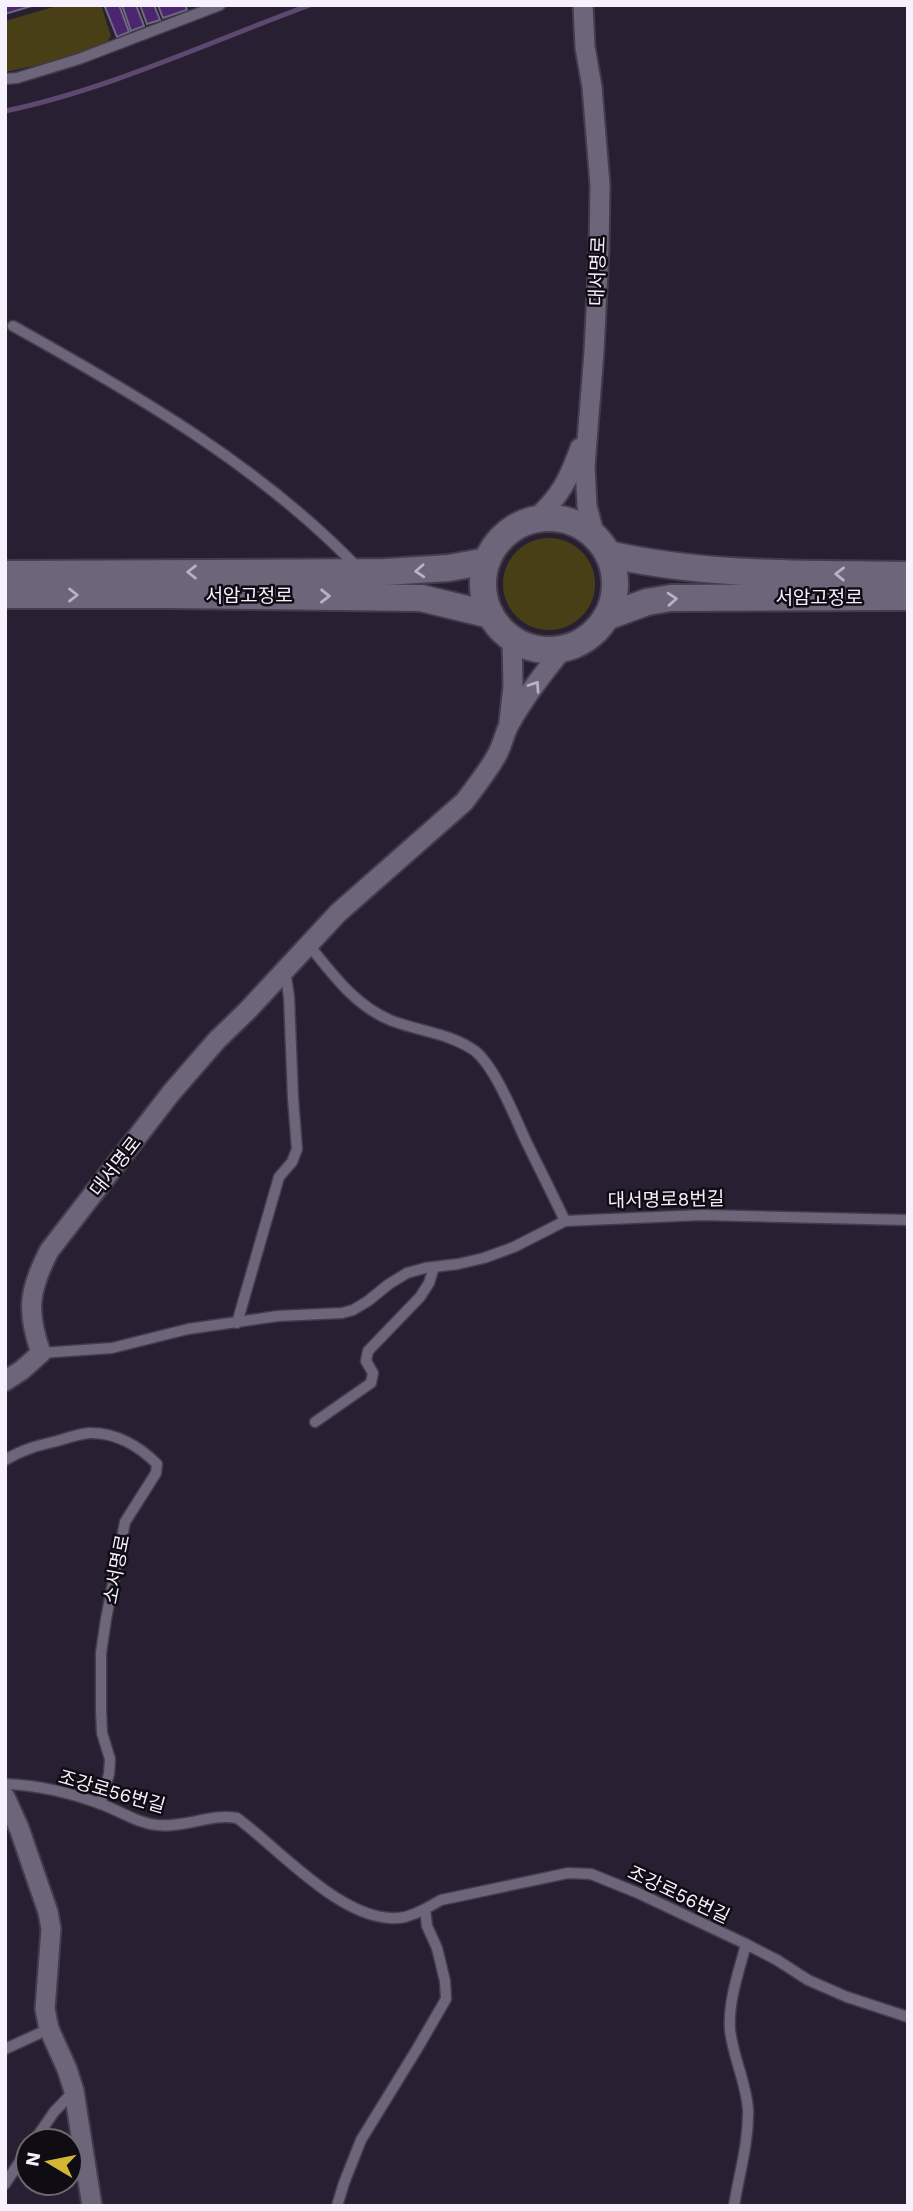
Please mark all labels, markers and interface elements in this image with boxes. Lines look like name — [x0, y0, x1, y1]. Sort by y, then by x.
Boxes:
street label: 대서명로 — [585, 236, 610, 306]
one-way arrow — [414, 563, 425, 578]
one-way arrow — [186, 564, 197, 580]
one-way arrow — [834, 566, 844, 582]
street label: 서암고정로 — [205, 584, 293, 607]
street label: 서암고정로 — [775, 586, 863, 609]
one-way arrow — [69, 587, 79, 603]
one-way arrow — [321, 588, 331, 604]
one-way arrow — [667, 592, 678, 607]
one-way arrow — [527, 681, 539, 694]
street label: 대서명로 — [85, 1132, 146, 1201]
street label: 대서명로8번길 — [608, 1187, 724, 1212]
street label: 소서명로 — [99, 1533, 134, 1606]
street label: 조강로56번길 — [56, 1765, 168, 1818]
street label: 조강로56번길 — [624, 1861, 734, 1928]
north arrow — [14, 2127, 84, 2197]
text: N — [20, 2150, 45, 2168]

